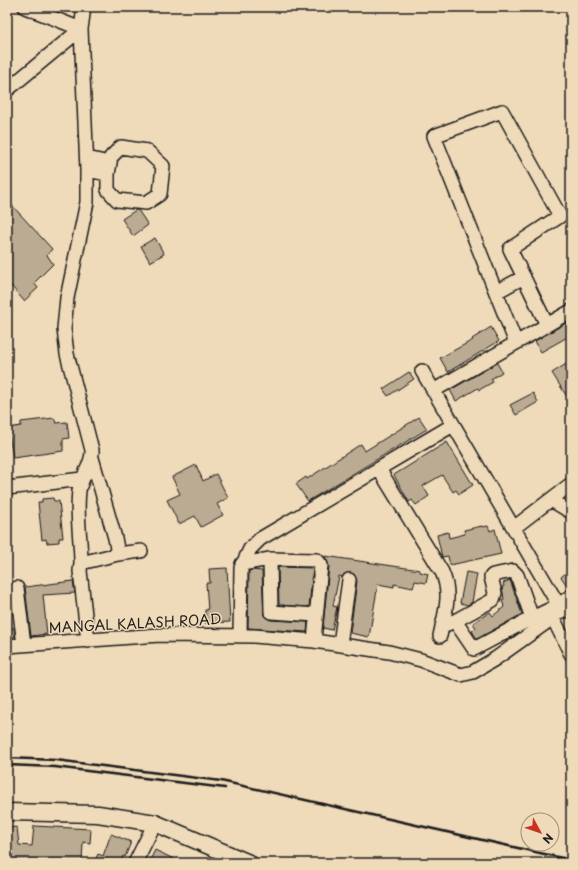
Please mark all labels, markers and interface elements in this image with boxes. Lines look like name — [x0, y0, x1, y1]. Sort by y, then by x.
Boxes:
street label: MANGAL KALASH ROAD — [48, 608, 222, 638]
north arrow — [520, 812, 560, 852]
text: N — [539, 830, 557, 848]

